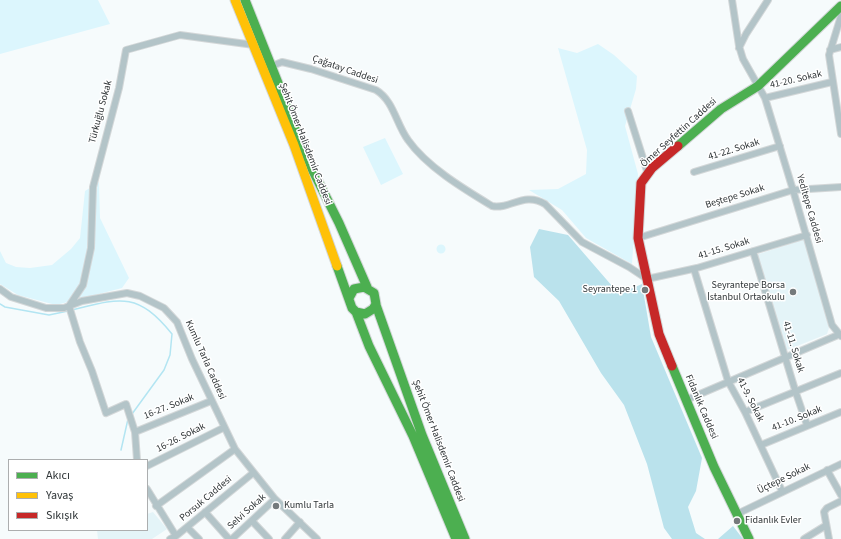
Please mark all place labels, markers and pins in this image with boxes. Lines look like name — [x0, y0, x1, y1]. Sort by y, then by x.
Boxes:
place label: Seyrantepe Borsa İstanbul Ortaokulu — [707, 280, 785, 304]
place label: Seyrantepe 1 — [583, 284, 637, 296]
marker: Seyrantepe 1 — [640, 285, 650, 295]
marker: Seyrantepe Borsa İstanbul Ortaokulu — [788, 287, 798, 297]
place label: Kumlu Tarla — [284, 500, 334, 512]
marker: Kumlu Tarla — [271, 501, 281, 511]
place label: Fidanlık Evler — [745, 515, 801, 527]
marker: Fidanlık Evler — [732, 516, 742, 526]

